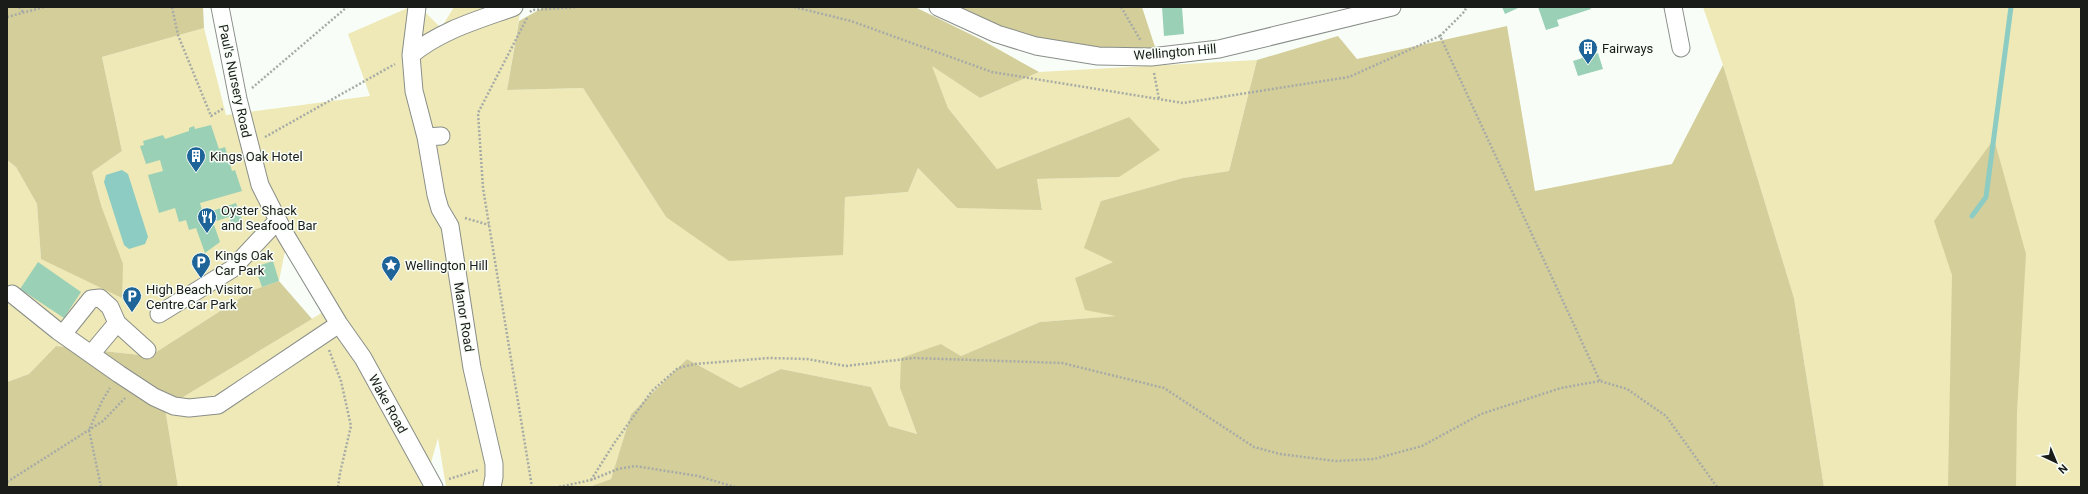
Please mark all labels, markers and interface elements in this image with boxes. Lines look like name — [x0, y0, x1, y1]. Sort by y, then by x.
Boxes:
street label: Paul's Nursery Road — [216, 23, 254, 139]
building icon: Fairways — [1577, 37, 1599, 65]
street label: Wellington Hill — [1133, 41, 1217, 63]
place label: Fairways — [1602, 41, 1654, 56]
building icon: Kings Oak Hotel — [185, 145, 207, 173]
place label: Kings Oak Hotel — [210, 149, 303, 164]
place label: Oyster Shack and Seafood Bar — [221, 203, 318, 233]
restaurant icon: Oyster Shack and Seafood Bar — [196, 206, 218, 234]
place label: Kings Oak Car Park — [215, 248, 274, 278]
parking icon: Kings Oak Car Park — [190, 251, 212, 279]
place icon: Wellington Hill — [380, 254, 402, 282]
place label: Wellington Hill — [405, 258, 488, 273]
street label: Manor Road — [451, 281, 477, 353]
place label: High Beach Visitor Centre Car Park — [146, 282, 253, 312]
parking icon: High Beach Visitor Centre Car Park — [121, 285, 143, 313]
street label: Wake Road — [366, 372, 410, 436]
north arrow — [2036, 442, 2076, 482]
text: N — [2055, 461, 2070, 476]

